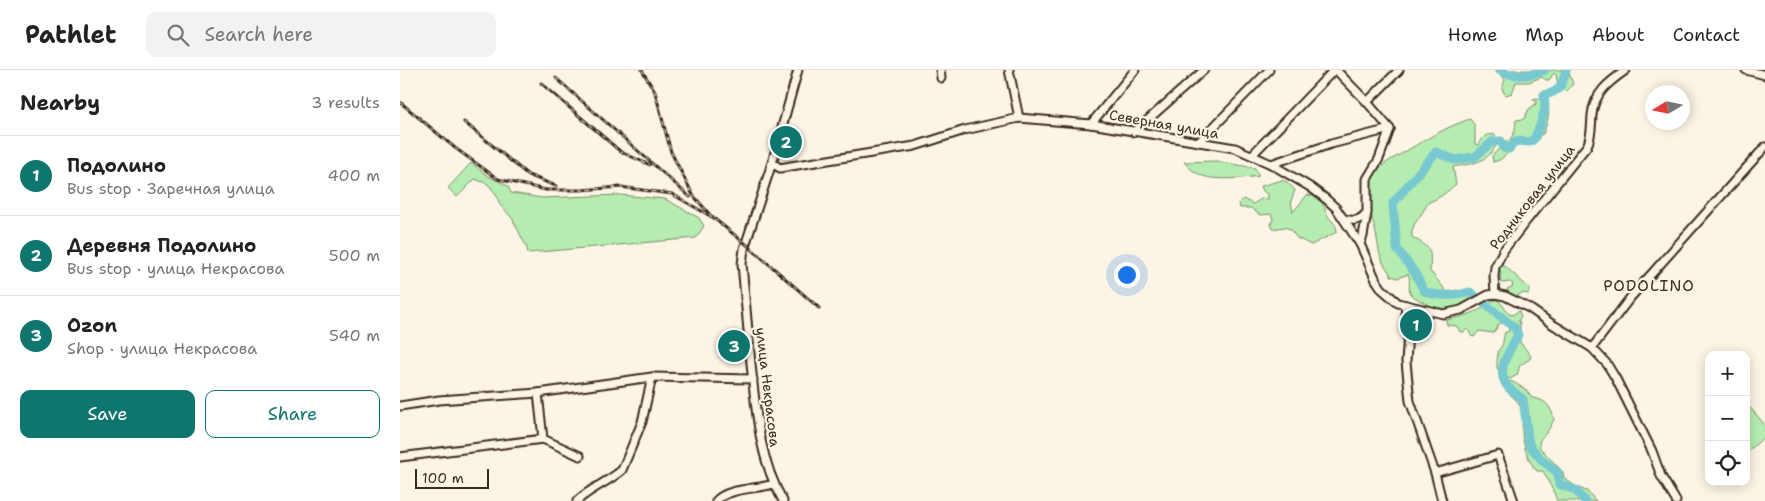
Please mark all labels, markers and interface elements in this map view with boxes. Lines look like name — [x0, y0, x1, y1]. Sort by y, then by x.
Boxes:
search box — [146, 12, 496, 57]
text: Pathlet — [25, 19, 116, 51]
icon: search — [164, 21, 192, 49]
text: Search here — [204, 22, 313, 47]
text: Home — [1448, 23, 1497, 47]
text: Map — [1525, 23, 1564, 47]
text: About — [1592, 23, 1645, 47]
text: Contact — [1673, 23, 1740, 47]
north arrow — [1645, 85, 1690, 130]
text: Nearby — [20, 89, 100, 117]
text: 3 results — [311, 92, 380, 113]
street label: Северная улица — [1108, 106, 1220, 143]
pin: 2 — [770, 123, 802, 161]
street label: Родниковая улица — [1485, 141, 1579, 253]
text: Подолино — [67, 153, 166, 178]
text: 1 — [32, 165, 40, 186]
text: 400 m — [327, 165, 380, 186]
text: Bus stop · Заречная улица — [67, 178, 275, 199]
text: Деревня Подолино — [67, 233, 256, 258]
text: 2 — [30, 245, 42, 266]
text: 500 m — [329, 245, 380, 266]
text: Bus stop · улица Некрасова — [67, 258, 284, 279]
your location — [1114, 262, 1140, 288]
district label: PODOLINO — [1603, 275, 1695, 296]
pin: 1 — [1400, 306, 1432, 344]
text: Ozon — [67, 313, 117, 338]
text: 3 — [30, 325, 42, 346]
text: 540 m — [329, 325, 380, 346]
street label: улица Некрасова — [752, 326, 784, 448]
pin: 3 — [718, 327, 750, 365]
text: Shop · улица Некрасова — [67, 338, 257, 359]
map controls — [1705, 351, 1750, 486]
button: + — [1705, 351, 1750, 396]
button: Save — [20, 390, 195, 438]
button: Share — [205, 390, 380, 438]
button: − — [1705, 396, 1750, 441]
button: locate — [1705, 441, 1750, 486]
scale bar — [415, 466, 489, 489]
text: 100 m — [422, 469, 464, 487]

